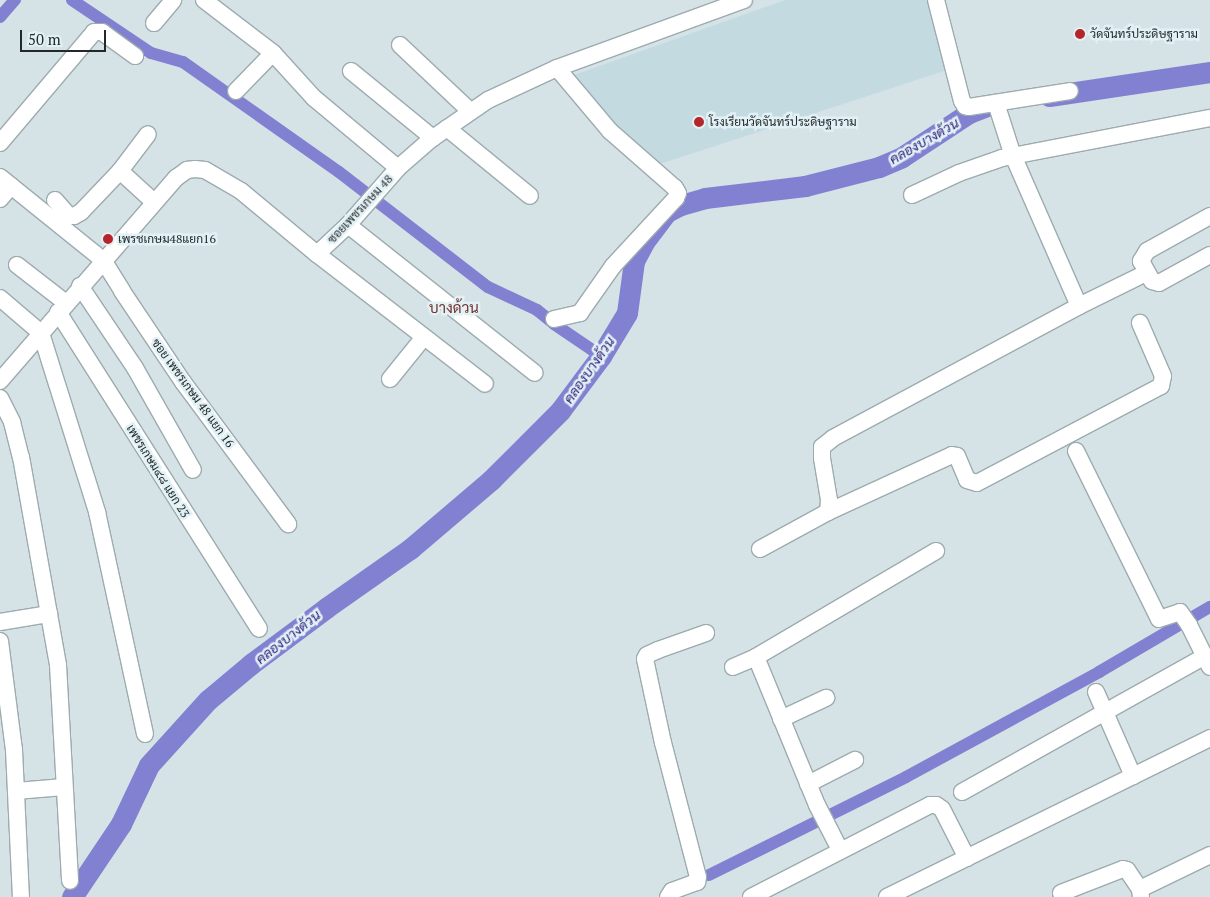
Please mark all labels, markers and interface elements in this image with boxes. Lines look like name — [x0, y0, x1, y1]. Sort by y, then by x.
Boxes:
scale bar — [22, 20, 109, 52]
place label: วัดจันทร์ประดิษฐาราม — [1090, 27, 1198, 41]
marker: วัดจันทร์ประดิษฐาราม — [1074, 28, 1086, 40]
text: 50 m — [28, 29, 61, 49]
water label: คลองบางด้วน — [886, 114, 962, 168]
place label: โรงเรียนวัดจันทร์ประดิษฐาราม — [709, 115, 857, 129]
marker: โรงเรียนวัดจันทร์ประดิษฐาราม — [693, 116, 705, 128]
street label: ซอยเพชรเกษม 48 — [325, 172, 395, 246]
place label: เพรชเกษม48แยก16 — [118, 232, 216, 246]
marker: เพรชเกษม48แยก16 — [102, 233, 114, 245]
district label: บางด้วน — [429, 299, 479, 317]
water label: คลองบางด้วน — [560, 333, 618, 407]
street label: ซอย เพชรเกษม 48 แยก 16 — [149, 336, 237, 450]
street label: เพชรเกษม๔๘ แยก 23 — [124, 422, 192, 520]
water label: คลองบางด้วน — [252, 606, 324, 668]

